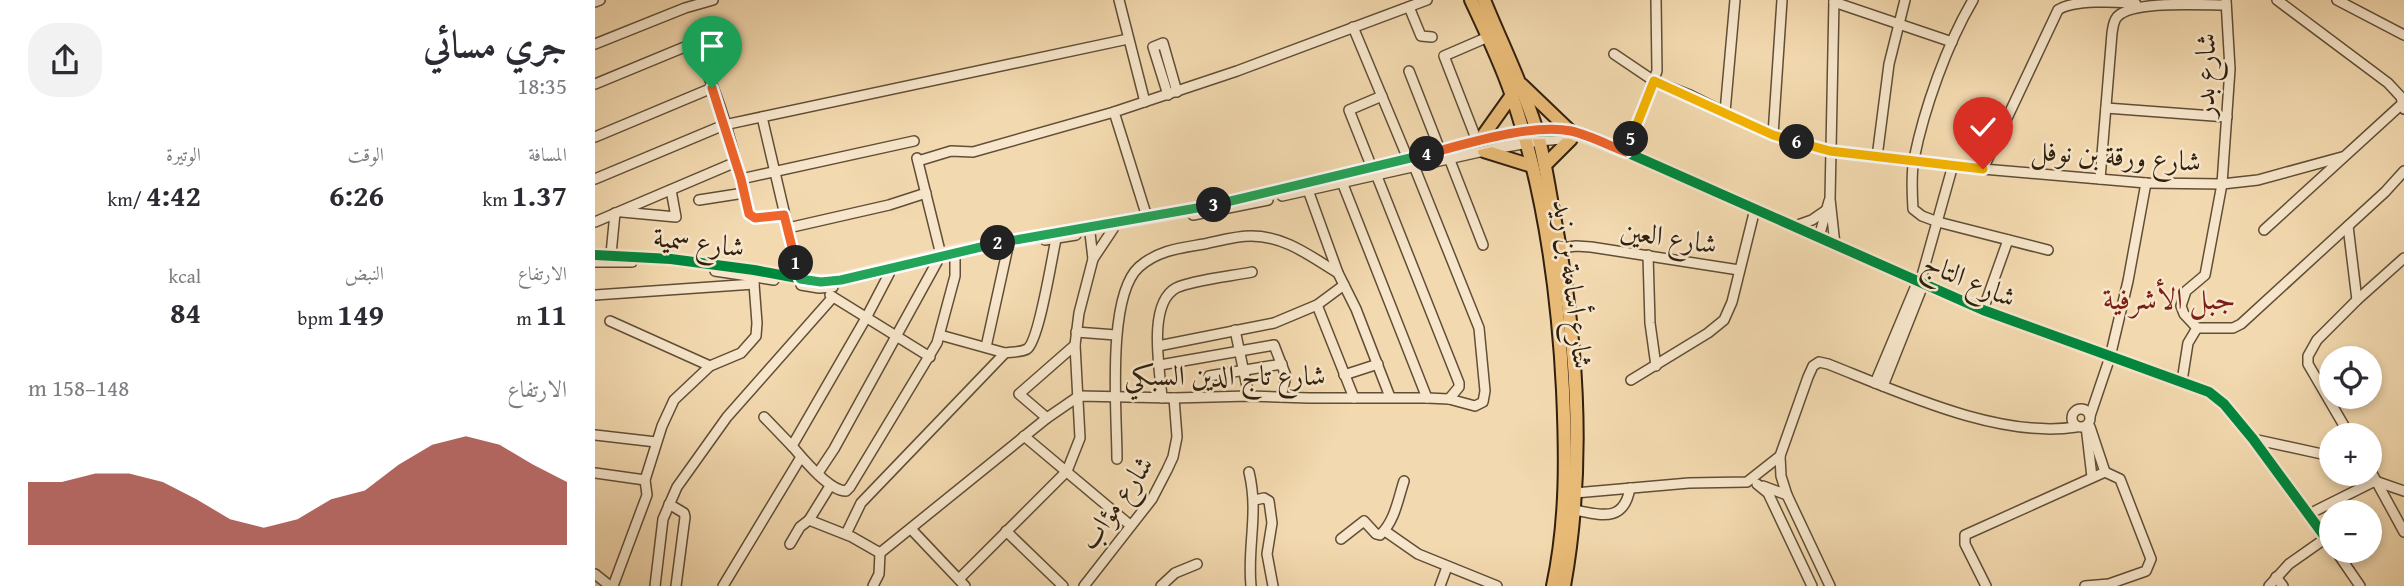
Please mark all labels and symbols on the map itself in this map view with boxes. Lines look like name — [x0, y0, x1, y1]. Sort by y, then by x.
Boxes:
pin — [682, 16, 742, 88]
street label: شارع بدر — [2183, 33, 2229, 121]
pin — [1953, 97, 2013, 169]
pin: 5 — [1613, 122, 1649, 156]
pin: 6 — [1779, 124, 1815, 160]
street label: شارع ورقة بن نوفل — [2029, 129, 2202, 185]
pin: 4 — [1409, 136, 1445, 172]
pin: 3 — [1197, 188, 1231, 222]
street label: شارع أسامة بن زيد — [1539, 197, 1605, 371]
street label: شارع العين — [1617, 208, 1720, 268]
street label: شارع سمية — [650, 215, 747, 271]
pin: 2 — [981, 226, 1015, 260]
street label: شارع التاج — [1915, 241, 2023, 322]
pin: 1 — [779, 246, 813, 280]
district label: جبل الأشرفية — [2102, 276, 2236, 320]
street label: شارع تاج الدين السبكي — [1124, 354, 1326, 401]
street label: شارع مؤاب — [1067, 446, 1166, 560]

